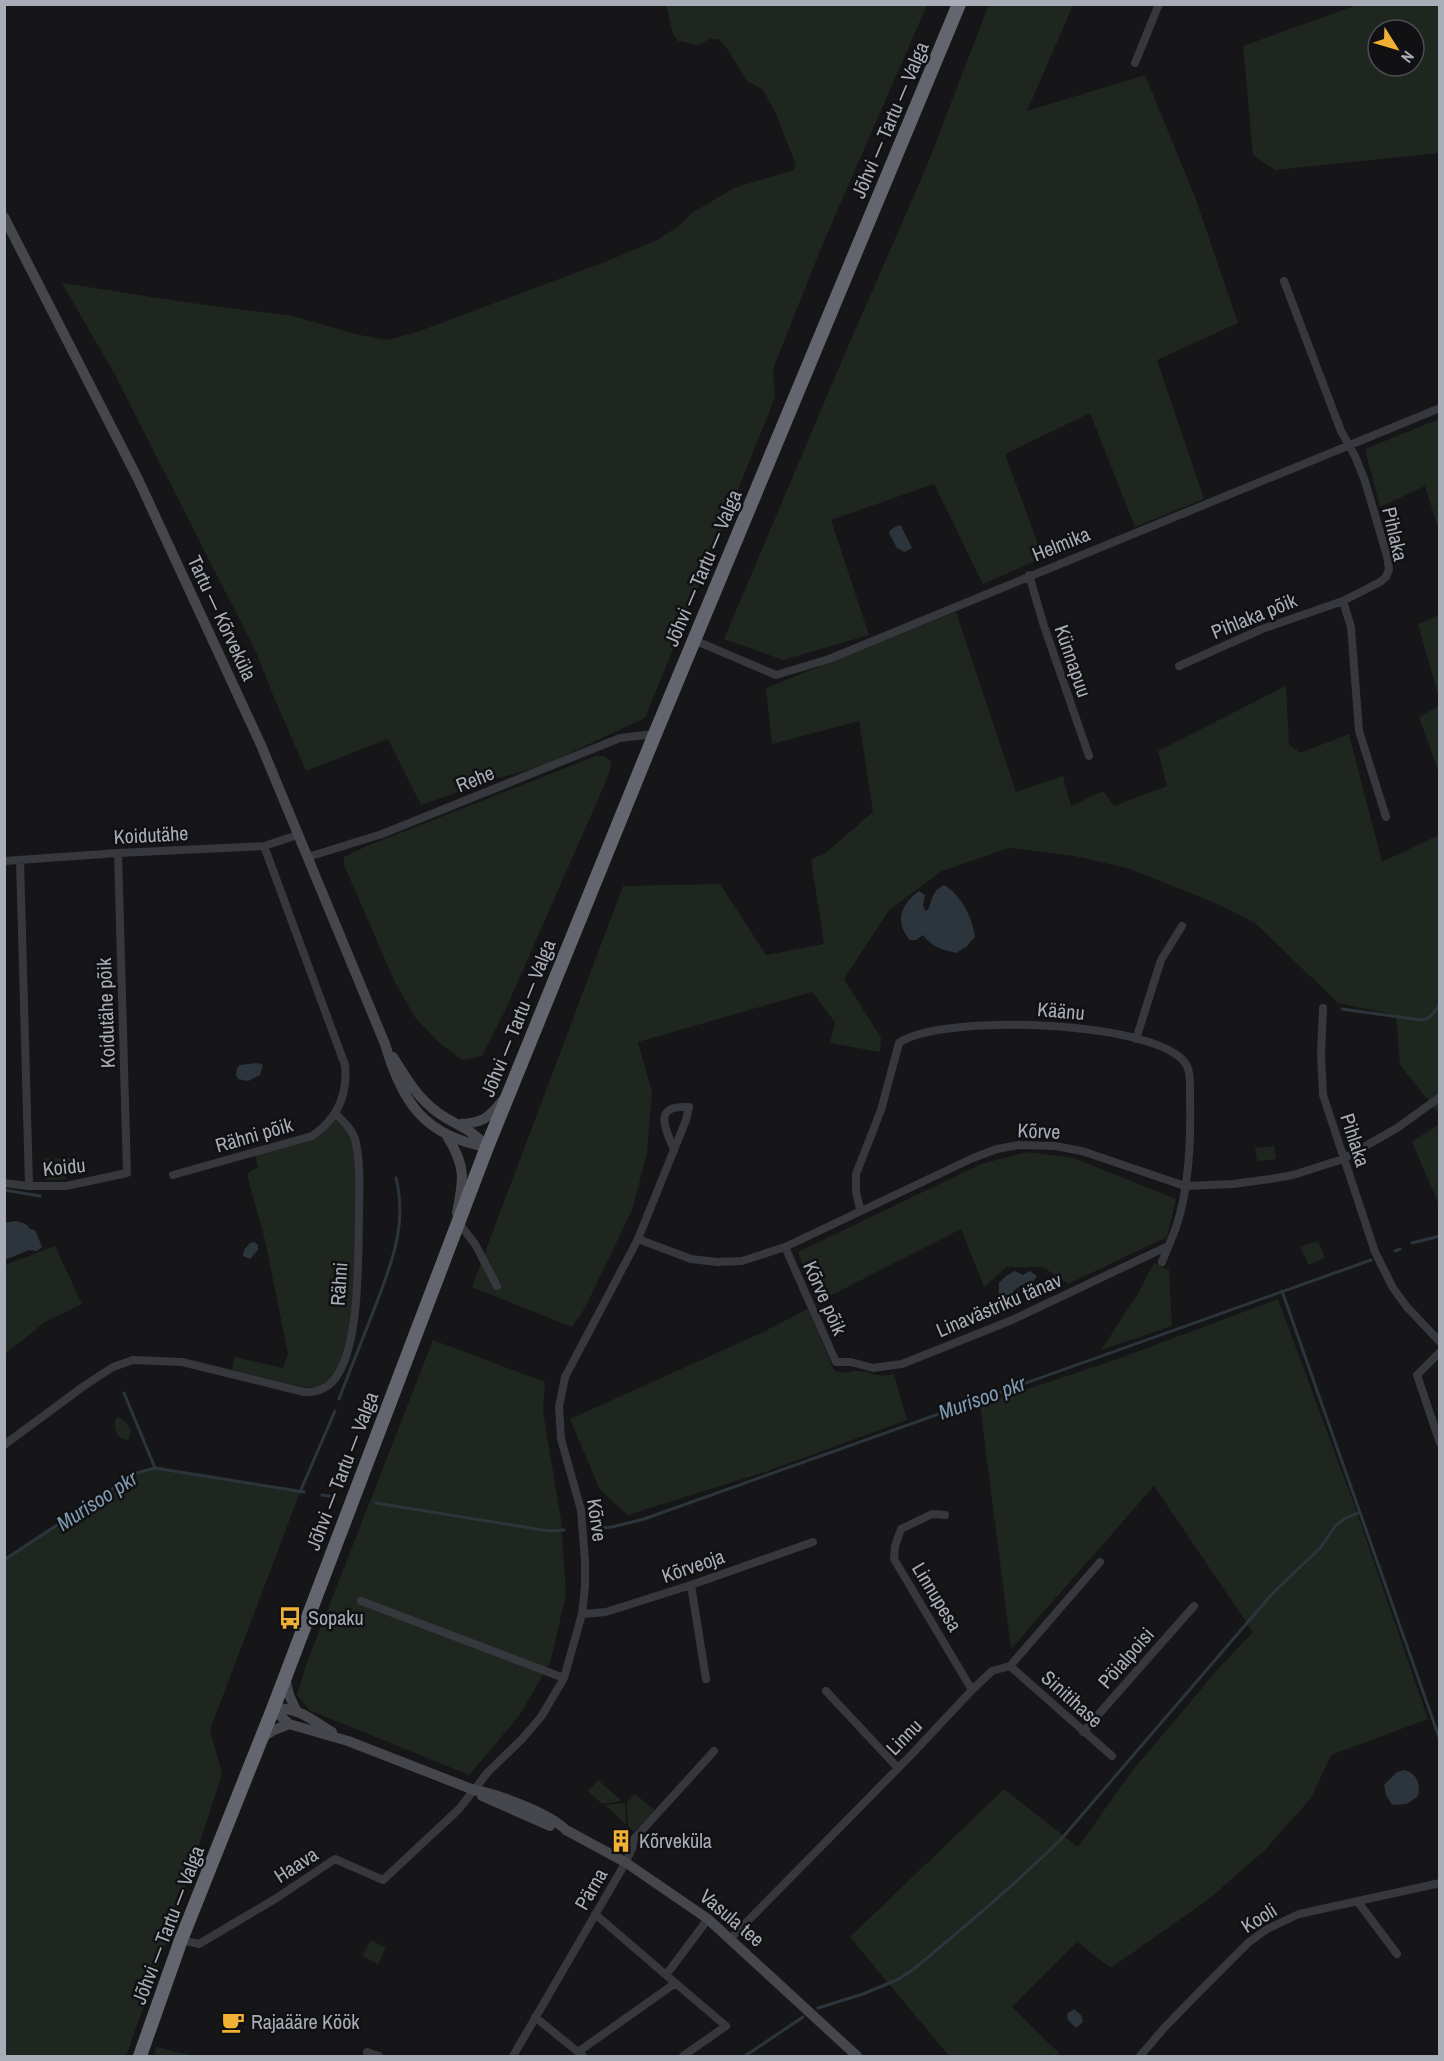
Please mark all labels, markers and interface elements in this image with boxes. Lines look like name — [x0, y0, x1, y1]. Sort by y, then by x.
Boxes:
north arrow — [1366, 18, 1426, 78]
street label: Jõhvi — Tartu — Valga — [844, 37, 935, 202]
text: N — [1396, 47, 1420, 67]
street label: Jõhvi — Tartu — Valga — [657, 485, 748, 650]
street label: Pihlaka — [1376, 504, 1415, 564]
street label: Helmika — [1028, 520, 1094, 567]
street label: Tartu — Kõrveküla — [182, 551, 263, 685]
street label: Pihlaka põik — [1207, 586, 1301, 645]
street label: Künnapuu — [1049, 621, 1098, 701]
street label: Rehe — [452, 759, 498, 798]
street label: Koidutähe — [113, 819, 189, 850]
street label: Jõhvi — Tartu — Valga — [474, 935, 561, 1101]
street label: Koidutähe põik — [90, 957, 121, 1069]
street label: Käänu — [1036, 995, 1086, 1026]
street label: Rähni põik — [212, 1110, 296, 1158]
street label: Pihlaka — [1334, 1110, 1377, 1170]
street label: Kõrve — [1017, 1116, 1061, 1145]
street label: Koidu — [41, 1151, 87, 1182]
street label: Kõrve põik — [797, 1256, 854, 1340]
street label: Rähni — [324, 1261, 353, 1307]
street label: Linavästriku tänav — [932, 1266, 1066, 1343]
water label: Murisoo pkr — [934, 1368, 1031, 1427]
street label: Jõhvi — Tartu — Valga — [299, 1388, 384, 1554]
water label: Murisoo pkr — [51, 1463, 144, 1538]
street label: Kõrve — [581, 1497, 614, 1543]
street label: Kõrveoja — [658, 1542, 728, 1589]
street label: Linnupesa — [906, 1557, 969, 1637]
place label: Sopaku — [308, 1604, 364, 1631]
bus stop icon: Sopaku — [277, 1605, 303, 1631]
street label: Pöialpoisi — [1092, 1621, 1160, 1694]
street label: Sinitihase — [1036, 1664, 1109, 1733]
street label: Linnu — [880, 1713, 928, 1761]
place label: Kõrveküla — [639, 1827, 712, 1854]
building icon: Kõrveküla — [608, 1828, 634, 1854]
street label: Haava — [268, 1840, 323, 1889]
street label: Jõhvi — Tartu — Valga — [125, 1842, 210, 2008]
street label: Pärna — [568, 1863, 613, 1914]
street label: Vasula tee — [694, 1883, 770, 1952]
street label: Kooli — [1236, 1896, 1282, 1939]
place label: Rajaääre Köök — [251, 2008, 360, 2035]
cafe icon: Rajaääre Köök — [220, 2009, 246, 2035]

